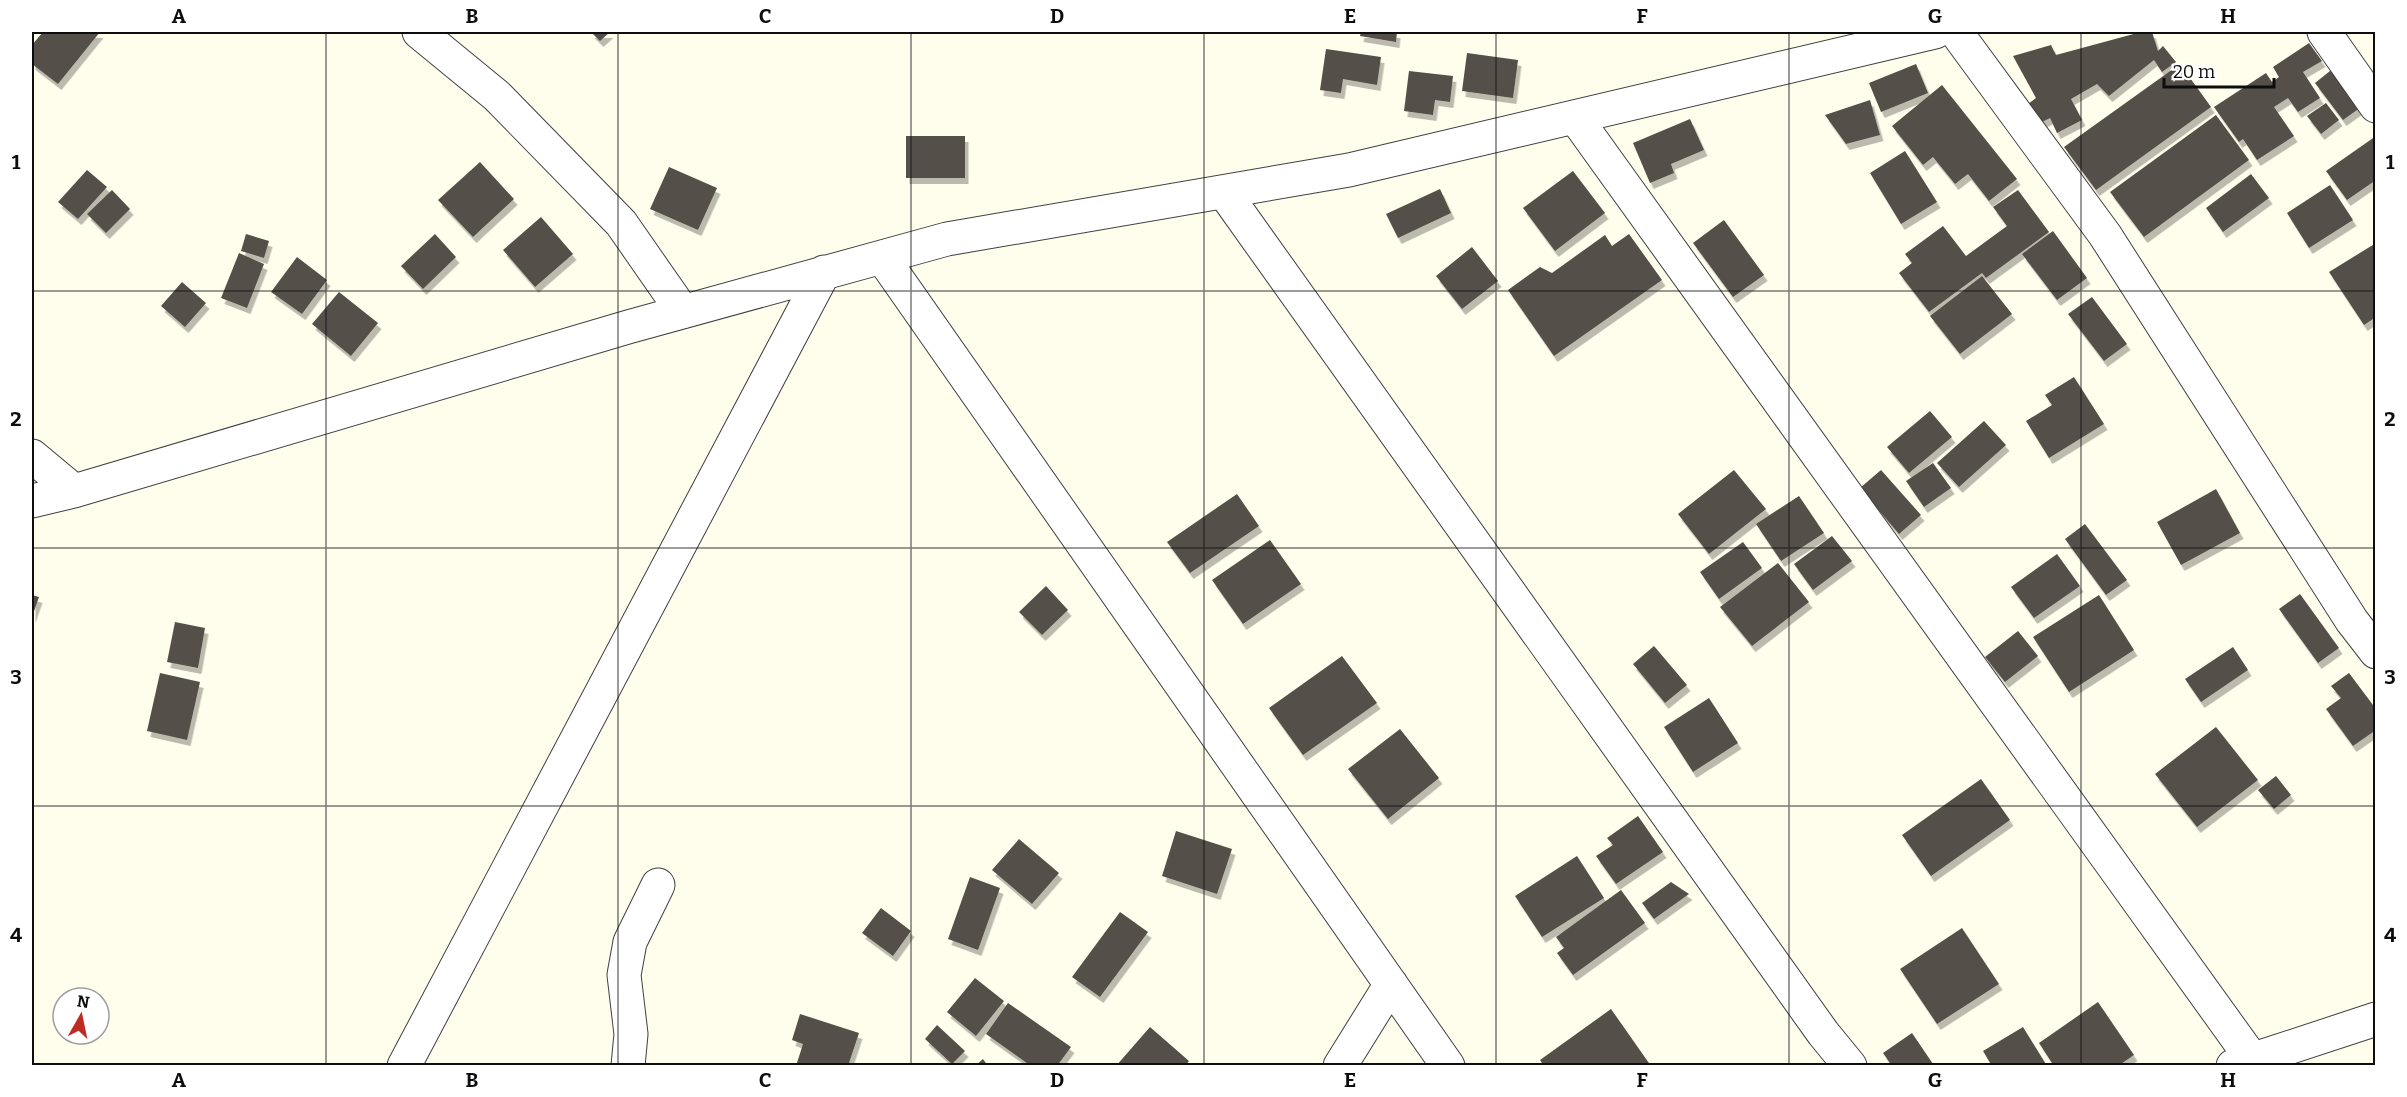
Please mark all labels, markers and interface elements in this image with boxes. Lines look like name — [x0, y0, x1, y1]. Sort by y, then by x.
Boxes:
text: A — [172, 4, 187, 28]
text: B — [466, 4, 479, 28]
text: C — [759, 4, 771, 28]
text: D — [1050, 4, 1064, 28]
text: E — [1344, 4, 1356, 28]
text: F — [1636, 4, 1648, 28]
text: G — [1928, 4, 1942, 28]
text: H — [2220, 4, 2236, 28]
scale bar — [2164, 51, 2274, 89]
text: 20 m — [2173, 61, 2215, 83]
text: 1 — [12, 150, 21, 174]
text: 1 — [2386, 150, 2395, 174]
text: 2 — [10, 407, 22, 431]
text: 2 — [2384, 407, 2396, 431]
text: 3 — [10, 665, 22, 689]
text: 3 — [2384, 665, 2396, 689]
text: 4 — [10, 923, 22, 947]
text: 4 — [2384, 923, 2396, 947]
north arrow — [51, 986, 111, 1046]
text: N — [76, 991, 91, 1012]
text: A — [172, 1068, 187, 1092]
text: B — [466, 1068, 479, 1092]
text: C — [759, 1068, 771, 1092]
text: D — [1050, 1068, 1064, 1092]
text: E — [1344, 1068, 1356, 1092]
text: F — [1636, 1068, 1648, 1092]
text: G — [1928, 1068, 1942, 1092]
text: H — [2220, 1068, 2236, 1092]

